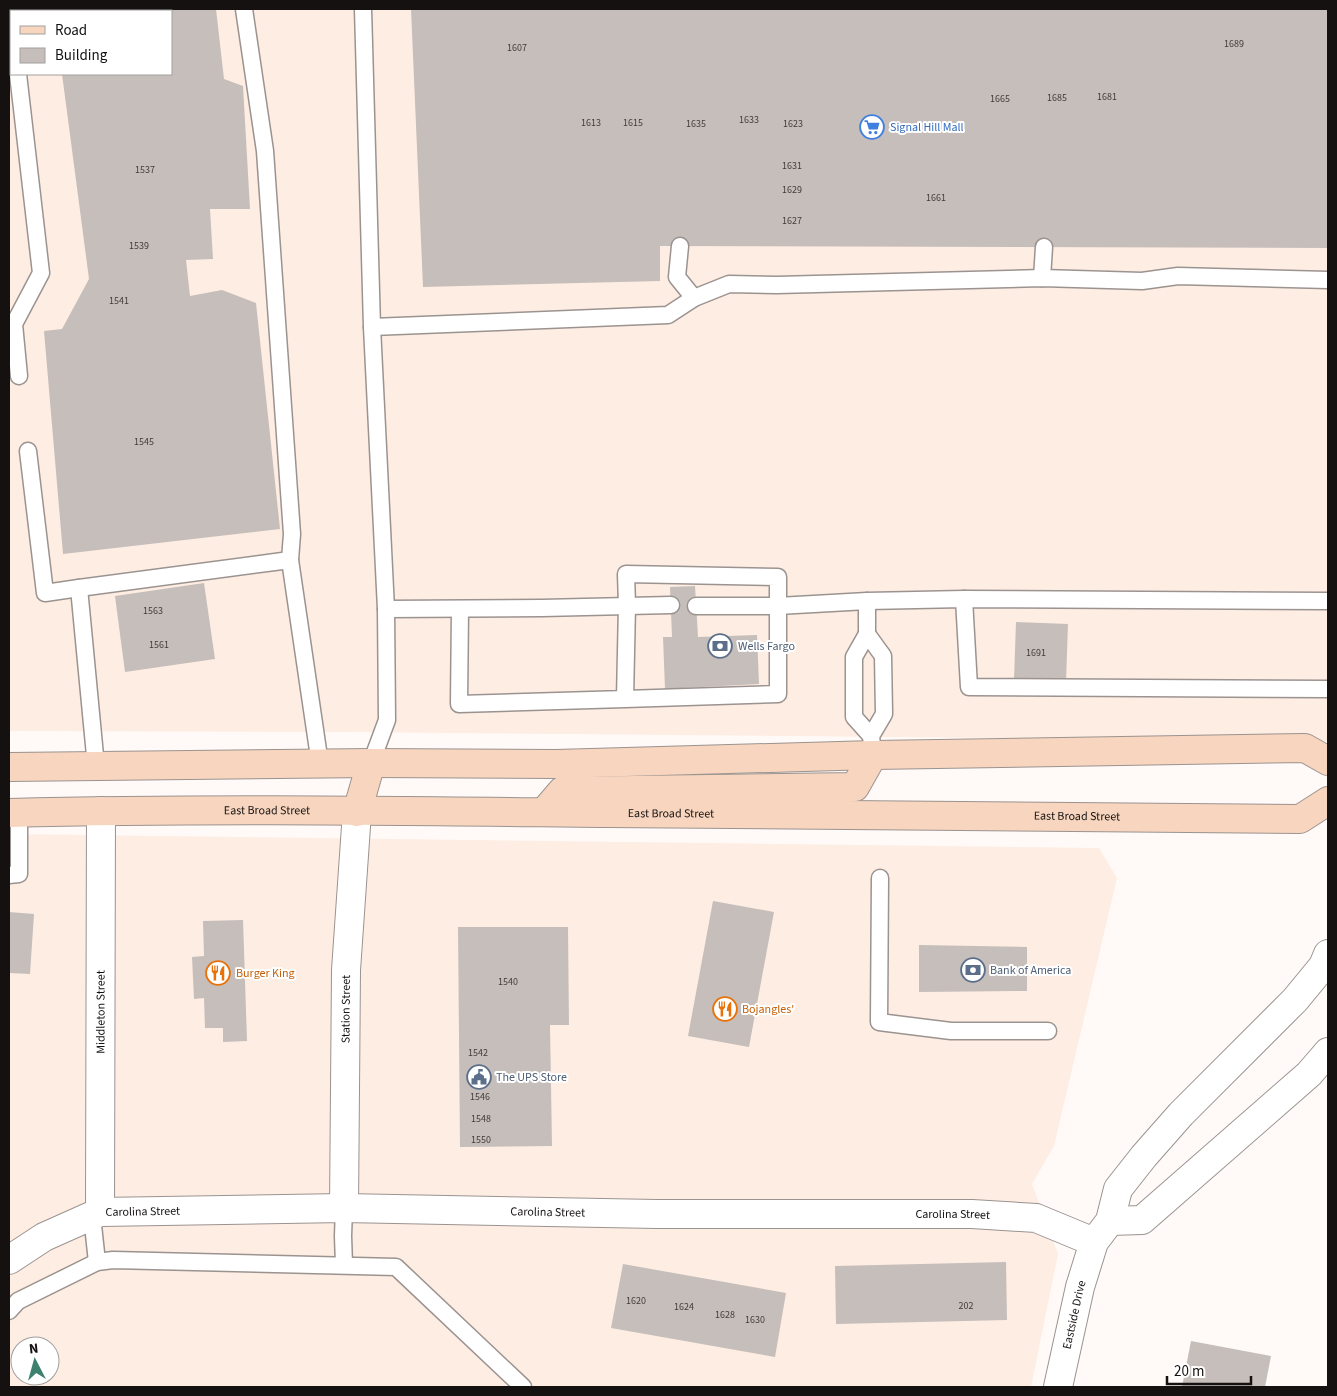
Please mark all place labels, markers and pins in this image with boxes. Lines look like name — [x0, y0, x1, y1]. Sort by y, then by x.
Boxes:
supermarket icon: Signal Hill Mall — [859, 114, 885, 140]
place label: Signal Hill Mall — [890, 119, 964, 136]
bank icon: Wells Fargo — [707, 633, 733, 659]
place label: Wells Fargo — [738, 638, 795, 655]
bank icon: Bank of America — [960, 957, 986, 983]
restaurant icon: Burger King — [205, 960, 231, 986]
place label: Bank of America — [990, 962, 1071, 979]
place label: Burger King — [236, 965, 295, 982]
restaurant icon: Bojangles' — [712, 996, 738, 1022]
place label: Bojangles' — [742, 1001, 794, 1018]
public building icon: The UPS Store — [466, 1064, 492, 1090]
place label: The UPS Store — [496, 1069, 567, 1086]

